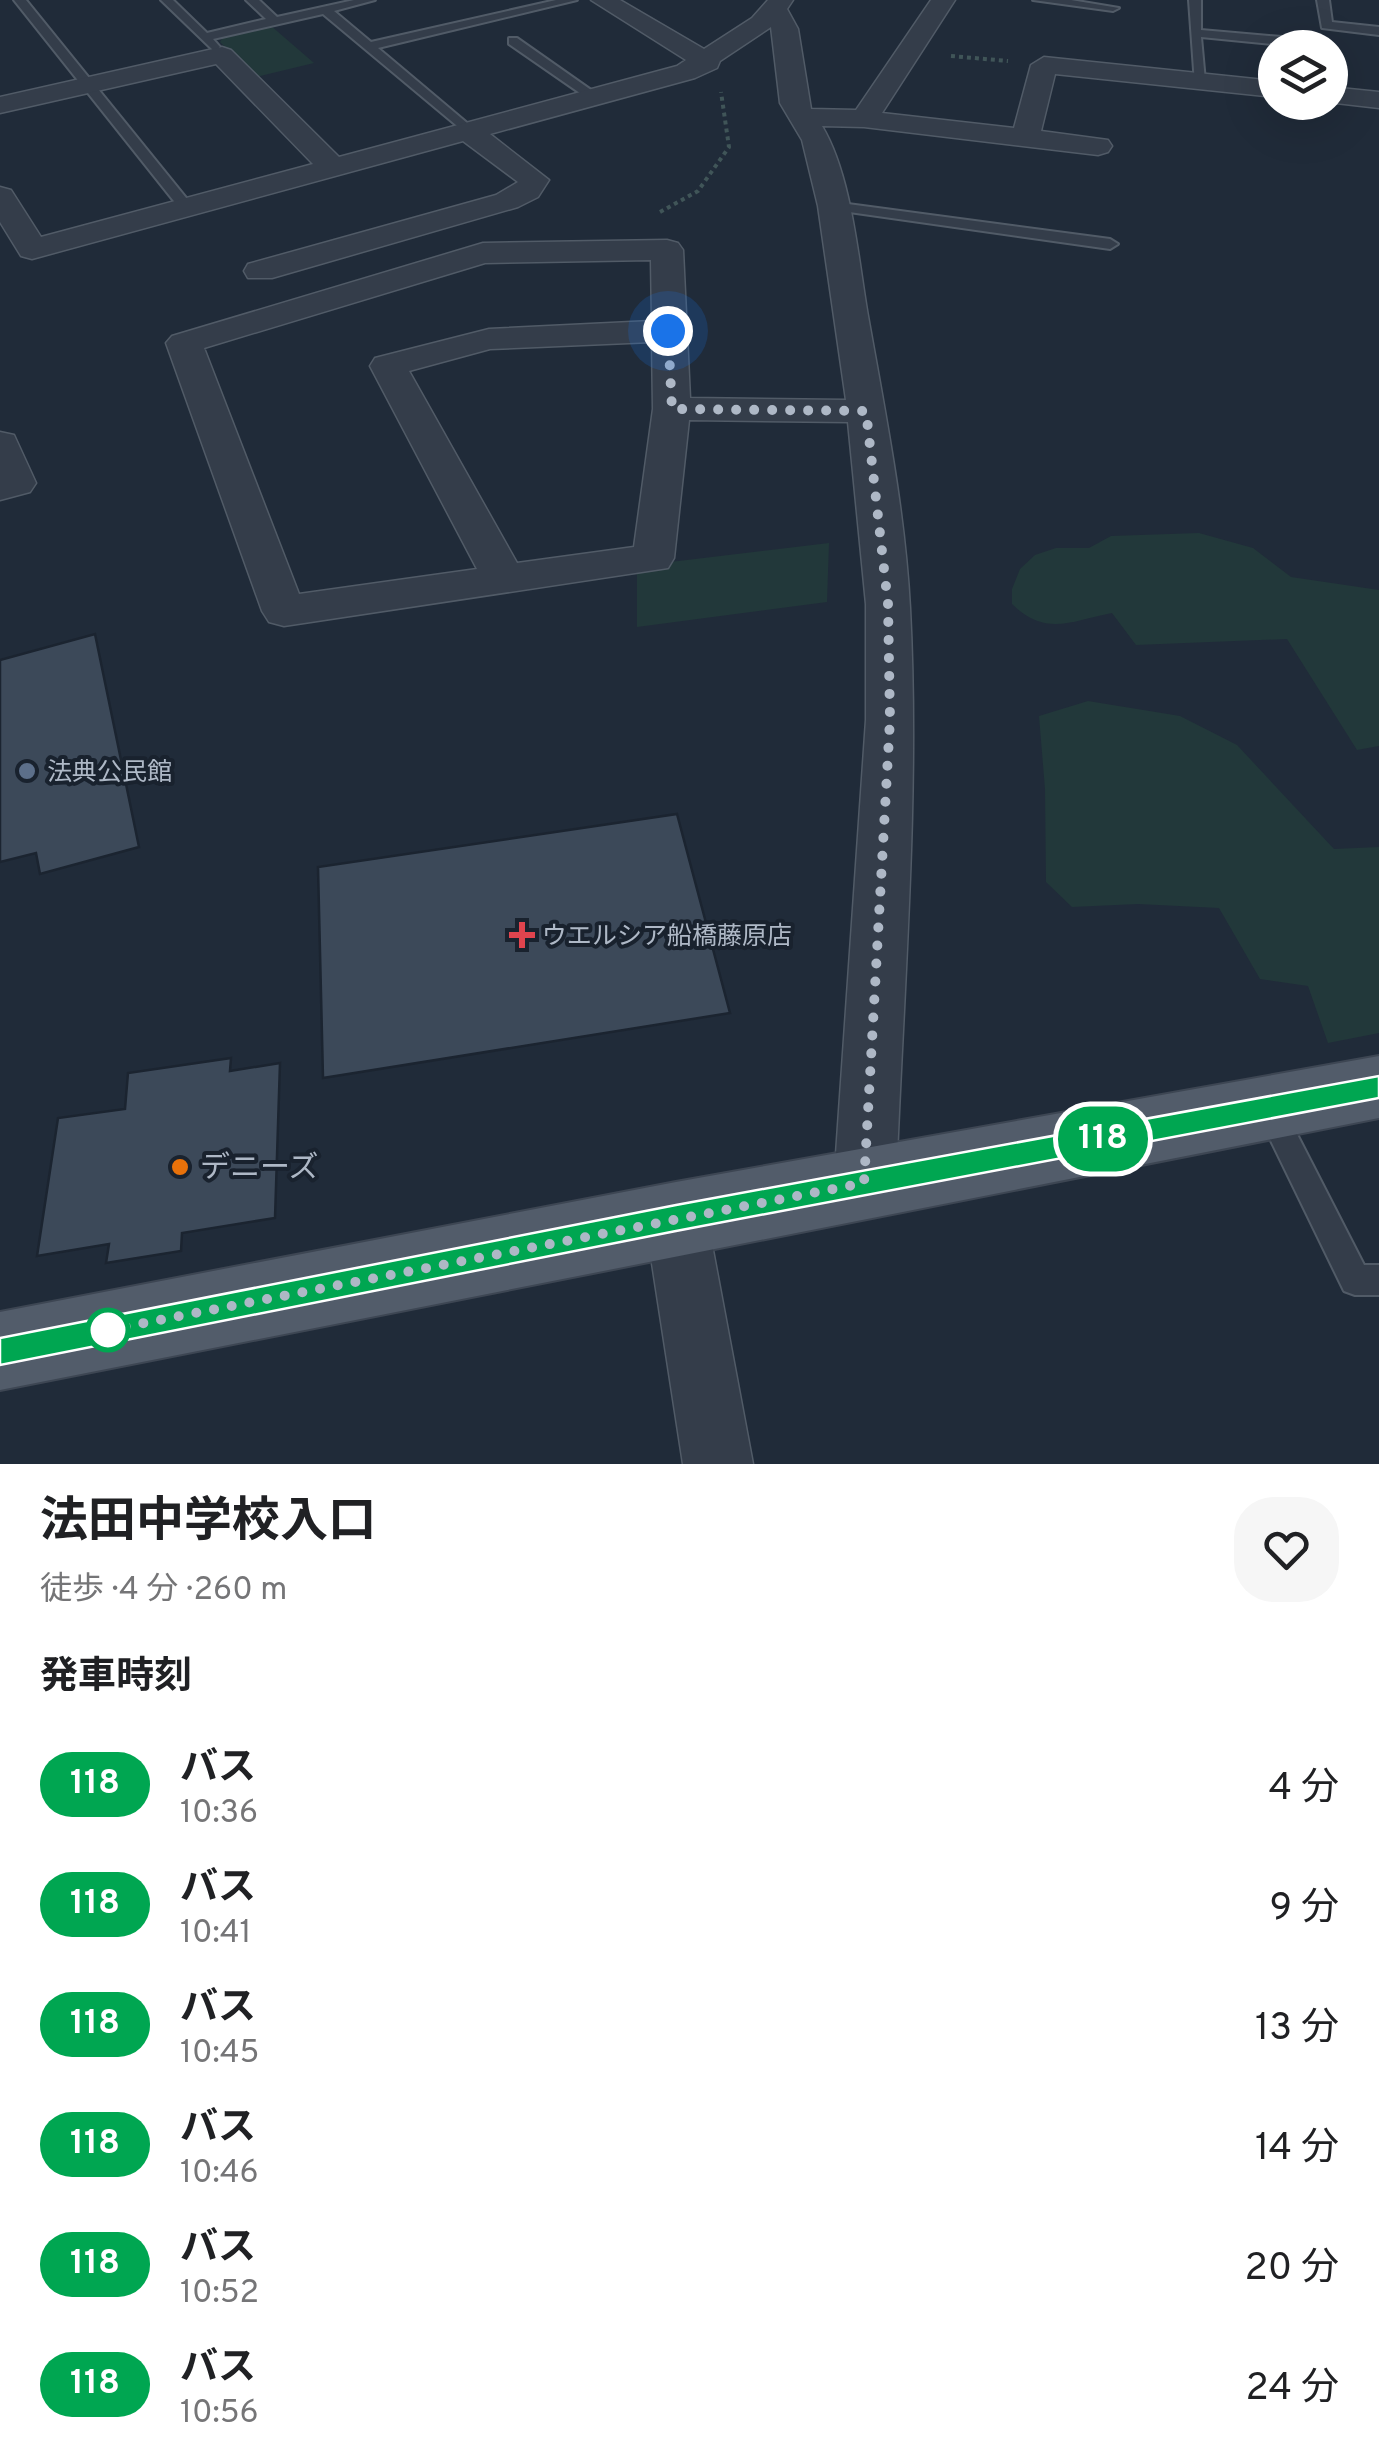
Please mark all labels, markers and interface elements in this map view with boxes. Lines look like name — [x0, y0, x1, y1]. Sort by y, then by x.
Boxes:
map controls — [1258, 30, 1348, 120]
button: layers — [1258, 30, 1348, 120]
your location — [643, 306, 693, 356]
place label: 法典公民館 — [47, 758, 172, 790]
marker: 法典公民館 — [16, 760, 38, 782]
place label: ウエルシア船橋藤原店 — [542, 922, 792, 954]
marker: ウエルシア船橋藤原店 — [511, 924, 533, 946]
line badge: 118 — [1046, 1106, 1160, 1172]
text: 118 — [1078, 1117, 1128, 1161]
place label: デニーズ — [200, 1151, 319, 1188]
marker: デニーズ — [169, 1156, 191, 1178]
unlabelled marker — [87, 1309, 129, 1351]
text: 法田中学校入口 — [40, 1494, 376, 1554]
button: heart — [1234, 1497, 1339, 1602]
text: 徒歩 · 4 分 · 260 m — [40, 1571, 287, 1611]
text: 発車時刻 — [40, 1654, 192, 1703]
text: バス — [180, 1745, 256, 1794]
text: 118 — [70, 1762, 120, 1806]
text: 4 分 — [1268, 1765, 1339, 1814]
text: 10:36 — [180, 1794, 258, 1834]
text: バス — [180, 1865, 256, 1914]
text: 118 — [70, 1882, 120, 1926]
text: 9 分 — [1269, 1885, 1339, 1934]
text: 10:41 — [180, 1914, 252, 1954]
text: バス — [180, 1985, 256, 2034]
text: 118 — [70, 2002, 120, 2046]
text: 13 分 — [1255, 2005, 1339, 2054]
text: 10:45 — [180, 2034, 259, 2074]
text: バス — [180, 2105, 256, 2154]
text: 118 — [70, 2122, 120, 2166]
text: 14 分 — [1255, 2125, 1339, 2174]
text: 10:46 — [180, 2154, 259, 2194]
text: バス — [180, 2225, 256, 2274]
text: 118 — [70, 2242, 120, 2286]
text: 20 分 — [1244, 2245, 1339, 2294]
text: 10:52 — [180, 2274, 259, 2314]
text: バス — [180, 2345, 256, 2394]
text: 118 — [70, 2362, 120, 2406]
text: 24 分 — [1246, 2365, 1339, 2414]
text: 10:56 — [180, 2394, 259, 2434]

